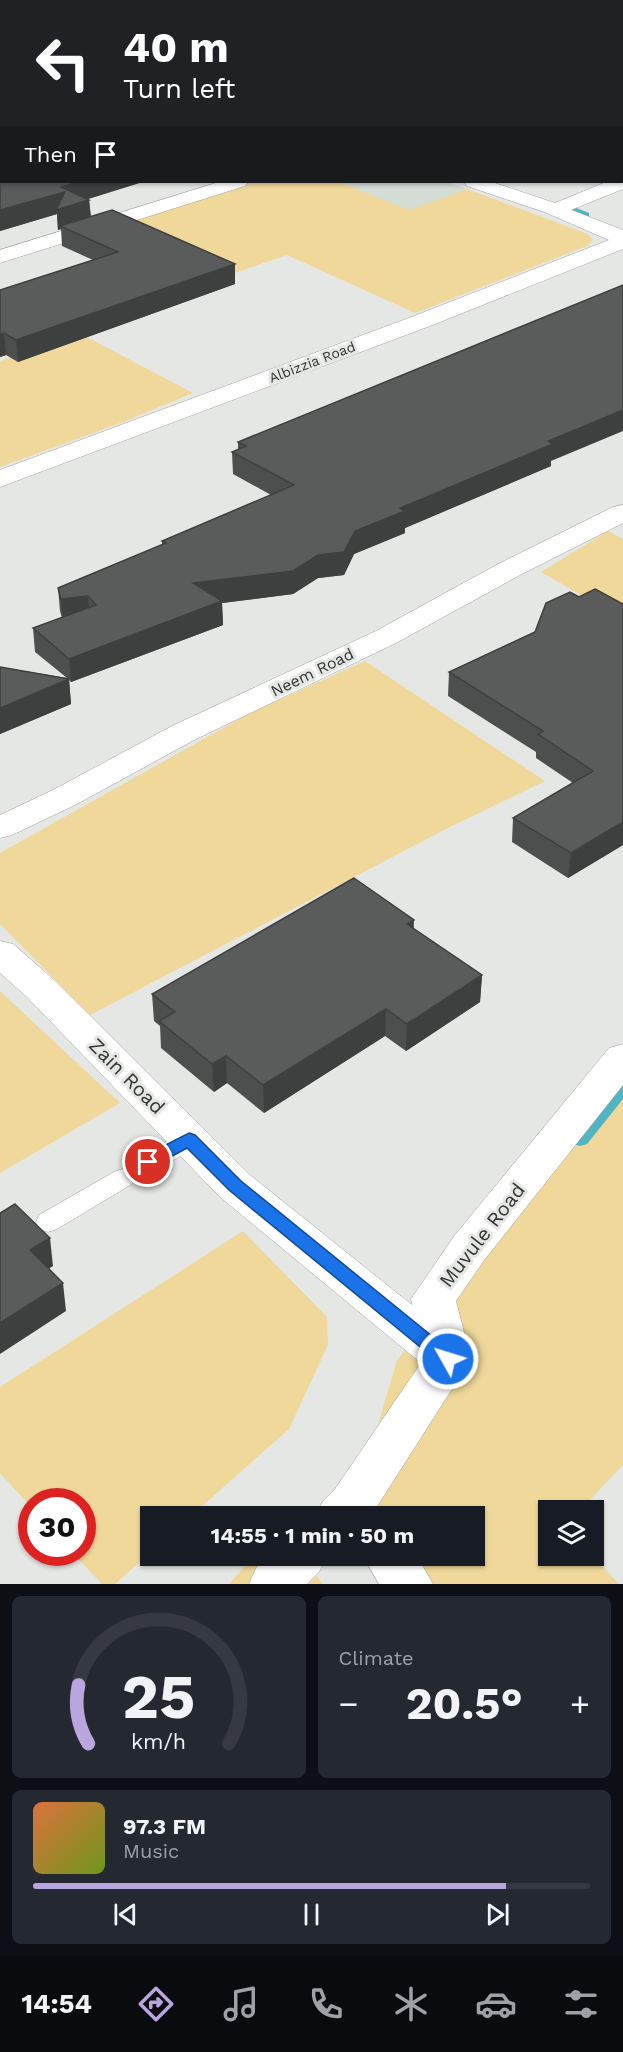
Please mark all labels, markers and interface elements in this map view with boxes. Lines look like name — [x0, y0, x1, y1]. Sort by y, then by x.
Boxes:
text: 40 m — [123, 23, 229, 72]
icon: left — [24, 24, 102, 102]
text: Turn left — [123, 73, 235, 105]
icon: arrive — [89, 138, 122, 171]
text: Then — [24, 142, 77, 167]
street label: Albizzia Road — [267, 338, 357, 386]
street label: Neem Road — [268, 644, 357, 701]
street label: Zain Road — [84, 1033, 170, 1119]
pin — [122, 1136, 173, 1187]
icon: arrive — [131, 1145, 164, 1178]
street label: Muvule Road — [434, 1178, 530, 1292]
position arrow — [416, 1327, 480, 1391]
speed limit sign: 30 — [18, 1488, 96, 1566]
map controls — [538, 1500, 604, 1566]
button: layers — [538, 1500, 604, 1566]
text: 14:55 · 1 min · 50 m — [211, 1523, 414, 1548]
text: Climate — [339, 1646, 414, 1670]
text: 25 — [122, 1660, 196, 1733]
text: 20.5° — [406, 1677, 523, 1730]
text: − — [339, 1684, 358, 1723]
text: + — [570, 1684, 590, 1723]
text: km/h — [131, 1729, 186, 1754]
text: 97.3 FM — [123, 1814, 206, 1839]
text: Music — [123, 1839, 179, 1863]
icon: previous — [109, 1898, 142, 1931]
icon: pause — [295, 1898, 328, 1931]
icon: next — [481, 1898, 514, 1931]
icon: directions — [135, 1983, 177, 2025]
icon: music — [220, 1983, 262, 2025]
icon: phone — [305, 1983, 347, 2025]
icon: climate — [390, 1983, 432, 2025]
icon: car — [475, 1983, 517, 2025]
icon: filters — [560, 1983, 602, 2025]
text: 14:54 — [21, 1988, 92, 2020]

